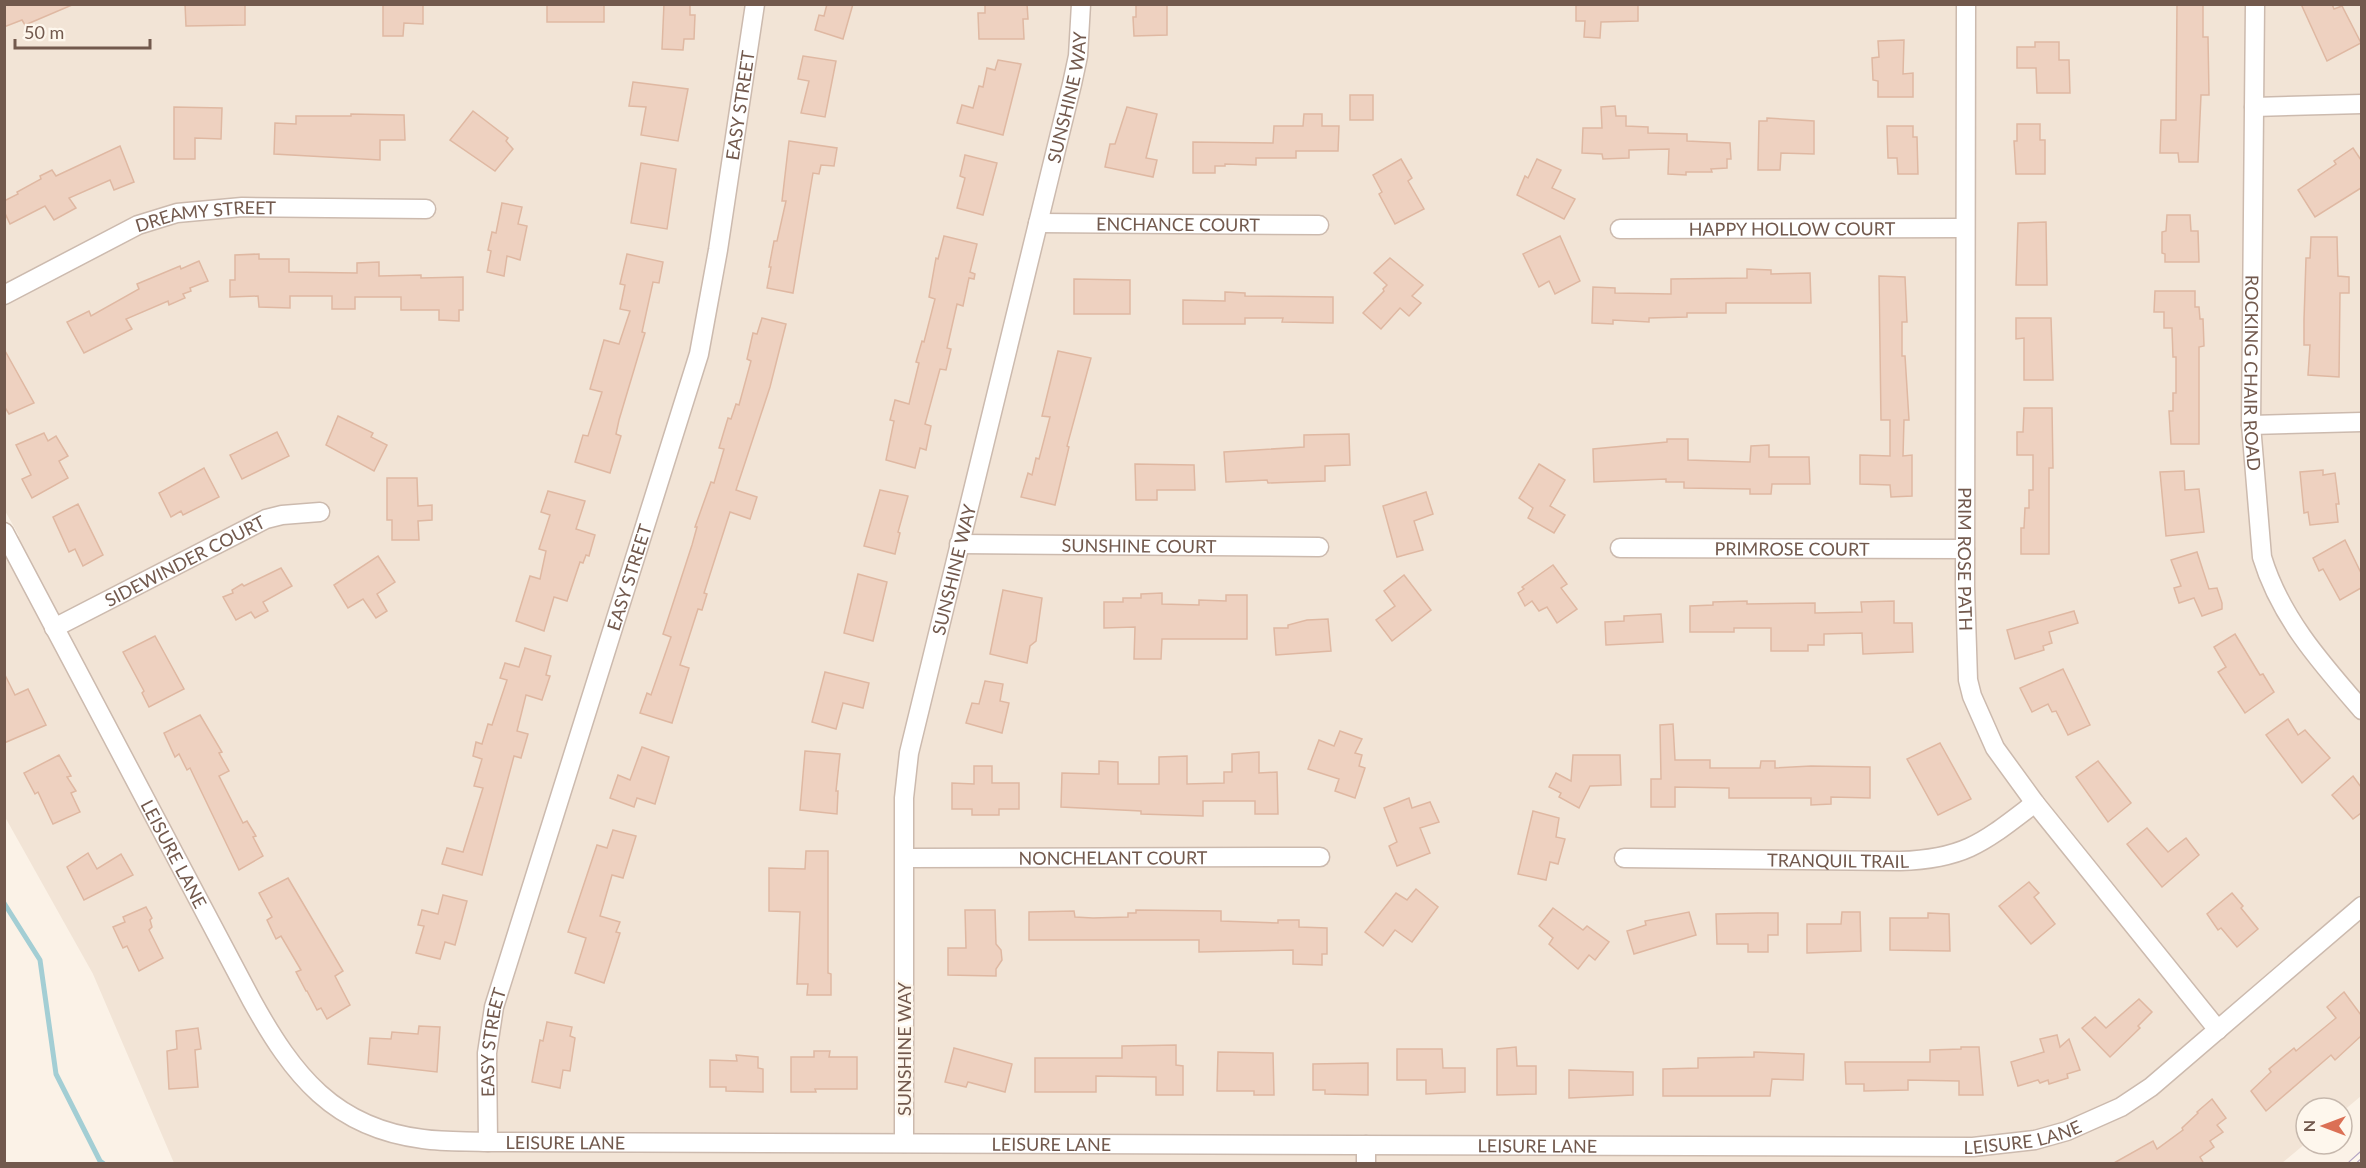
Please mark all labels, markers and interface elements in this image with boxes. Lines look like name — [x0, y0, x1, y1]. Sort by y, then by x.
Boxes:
scale bar — [15, 12, 150, 50]
text: 50 m — [24, 21, 64, 43]
street label: SUNSHINE WAY — [1042, 30, 1090, 165]
street label: EASY STREET — [721, 49, 759, 162]
street label: DREAMY STREET — [132, 196, 277, 236]
street label: ENCHANCE COURT — [1096, 212, 1260, 236]
street label: HAPPY HOLLOW COURT — [1689, 217, 1896, 240]
street label: ROCKING CHAIR ROAD — [2240, 275, 2266, 472]
street label: PRIM ROSE PATH — [1954, 487, 1977, 631]
street label: SUNSHINE WAY — [927, 501, 980, 637]
street label: SIDEWINDER COURT — [101, 510, 269, 611]
street label: EASY STREET — [602, 521, 656, 633]
street label: SUNSHINE COURT — [1061, 534, 1217, 557]
street label: PRIMROSE COURT — [1714, 537, 1870, 560]
street label: LEISURE LANE — [136, 796, 212, 912]
street label: NONCHELANT COURT — [1018, 846, 1208, 869]
street label: TRANQUIL TRAIL — [1767, 849, 1909, 872]
street label: SUNSHINE WAY — [893, 981, 915, 1116]
street label: EASY STREET — [476, 985, 510, 1097]
north arrow — [2294, 1096, 2354, 1156]
street label: LEISURE LANE — [1964, 1115, 2085, 1158]
text: N — [2299, 1120, 2318, 1132]
street label: LEISURE LANE — [506, 1131, 625, 1153]
street label: LEISURE LANE — [992, 1133, 1111, 1155]
street label: LEISURE LANE — [1478, 1134, 1597, 1157]

